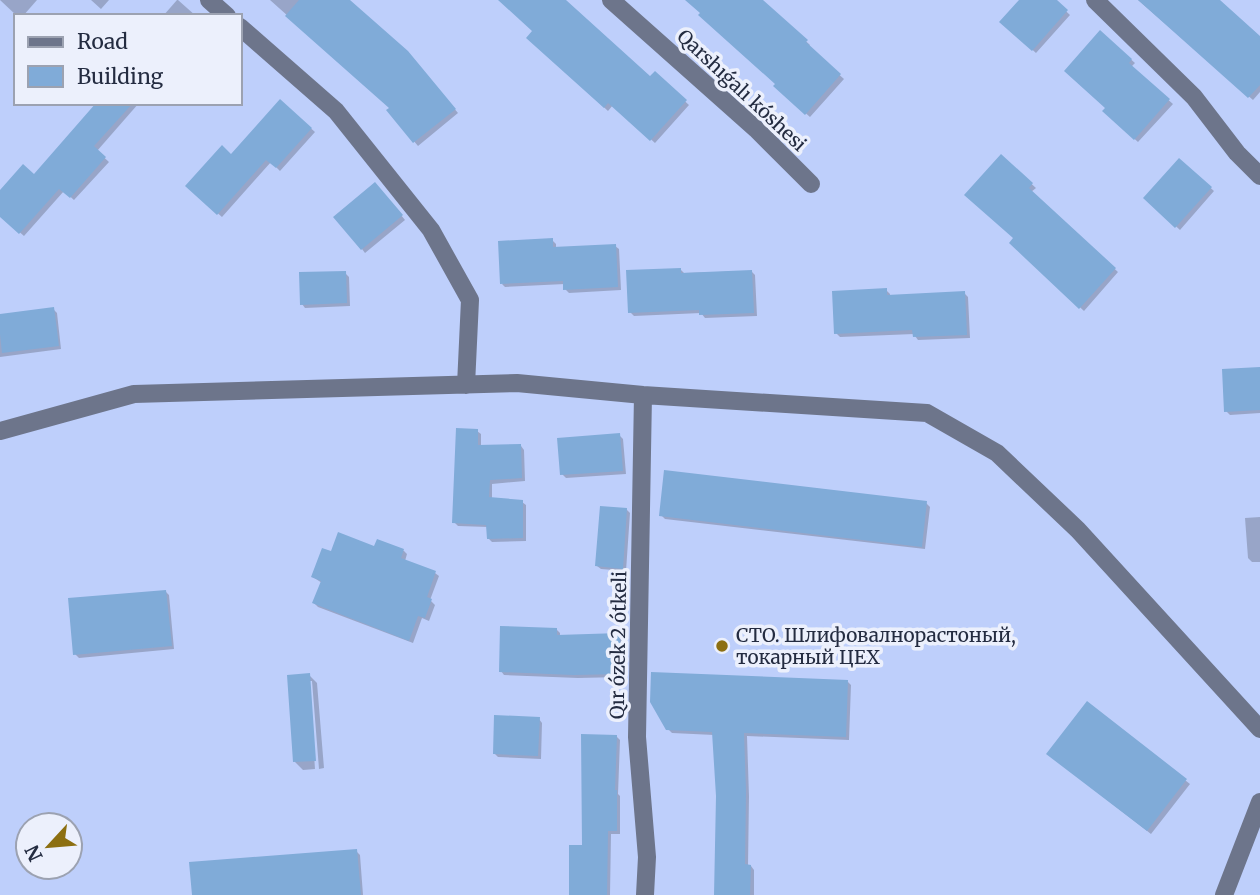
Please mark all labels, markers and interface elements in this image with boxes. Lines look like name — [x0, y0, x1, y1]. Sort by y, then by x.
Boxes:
legend — [14, 14, 242, 105]
street label: Qarshıǵalı kóshesi — [672, 24, 812, 156]
text: Road — [77, 28, 128, 55]
text: Building — [77, 63, 164, 90]
street label: Qır ózek 2 ótkeli — [605, 571, 631, 719]
place label: СТО. Шлифовалнорастоный, токарный ЦЕХ — [736, 623, 1016, 669]
marker: СТО. Шлифовалнорастоный, токарный ЦЕХ — [714, 638, 730, 654]
north arrow — [14, 811, 84, 881]
text: N — [20, 841, 48, 865]

